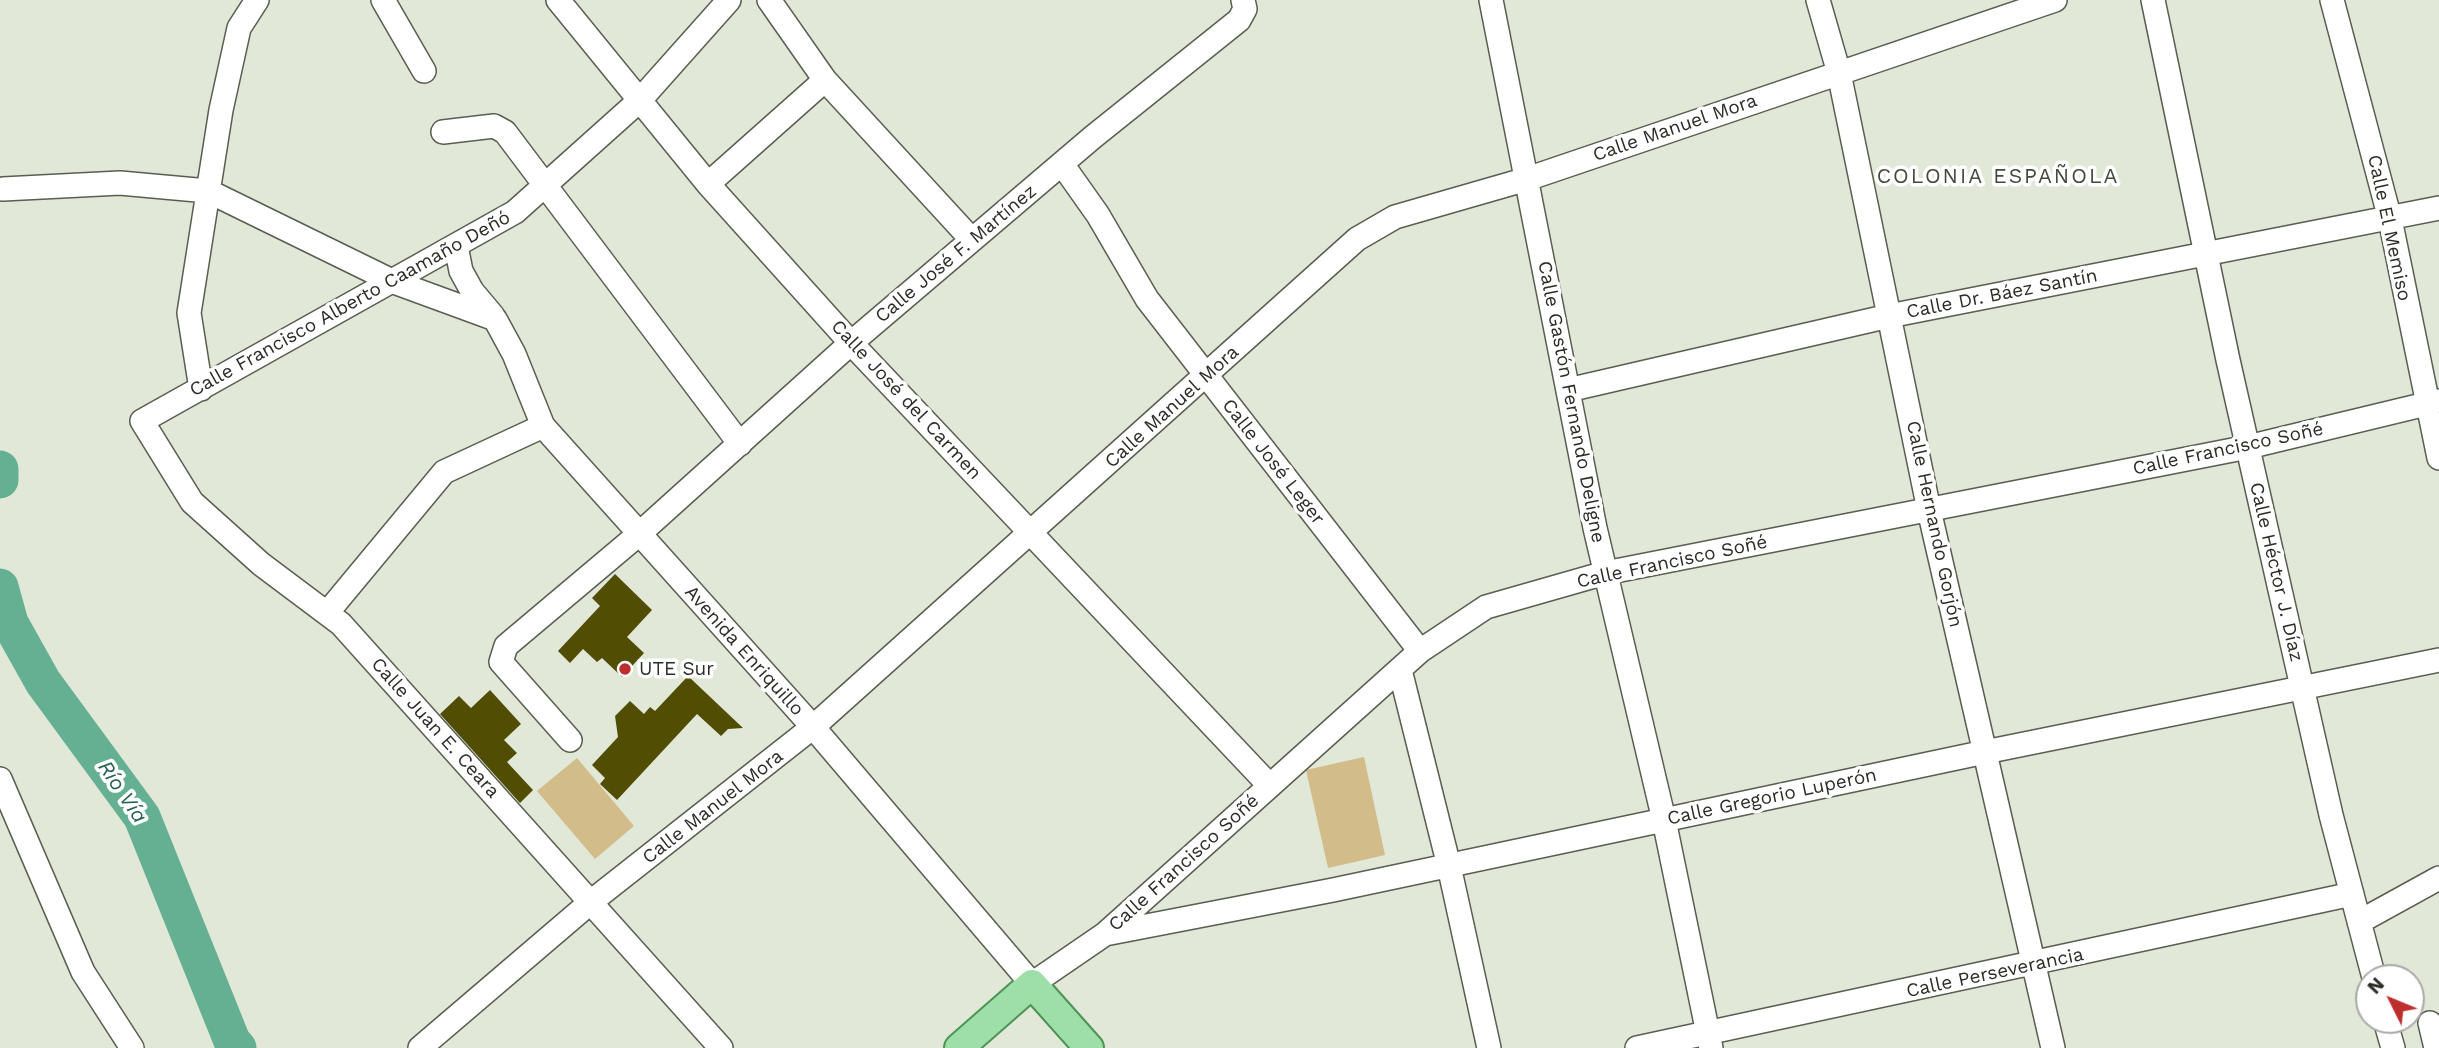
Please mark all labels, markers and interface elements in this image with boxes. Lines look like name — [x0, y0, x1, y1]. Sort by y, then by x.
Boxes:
street label: Calle Manuel Mora — [1590, 89, 1760, 167]
street label: Calle El Memiso — [2362, 153, 2416, 303]
district label: COLONIA ESPAÑOLA — [1879, 164, 2117, 190]
street label: Calle José F. Martínez — [871, 180, 1041, 328]
street label: Calle Francisco Alberto Caamaño Deñó — [186, 206, 514, 402]
street label: Calle Gastón Fernando Deligne — [1532, 259, 1610, 545]
street label: Calle Dr. Báez Santín — [1905, 264, 2099, 324]
street label: Calle José del Carmen — [826, 315, 986, 485]
street label: Calle Manuel Mora — [1100, 341, 1244, 473]
street label: Calle José Leger — [1217, 395, 1329, 529]
street label: Calle Francisco Soñé — [2131, 418, 2325, 480]
street label: Calle Hernando Gorjón — [1901, 419, 1967, 629]
street label: Calle Héctor J. Díaz — [2244, 480, 2308, 664]
street label: Calle Francisco Soñé — [1575, 531, 1769, 593]
street label: Avenida Enriquillo — [680, 581, 808, 721]
street label: Calle Juan E. Ceara — [366, 653, 504, 803]
place label: UTE Sur — [639, 658, 714, 680]
marker: UTE Sur — [617, 661, 633, 677]
street label: Calle Manuel Mora — [638, 745, 788, 869]
water label: Río Vía — [92, 756, 152, 828]
street label: Calle Gregorio Luperón — [1665, 764, 1879, 830]
street label: Calle Francisco Soñé — [1104, 790, 1264, 936]
street label: Calle Perseverancia — [1904, 943, 2086, 1003]
north arrow — [2355, 964, 2425, 1034]
text: N — [2363, 973, 2389, 999]

